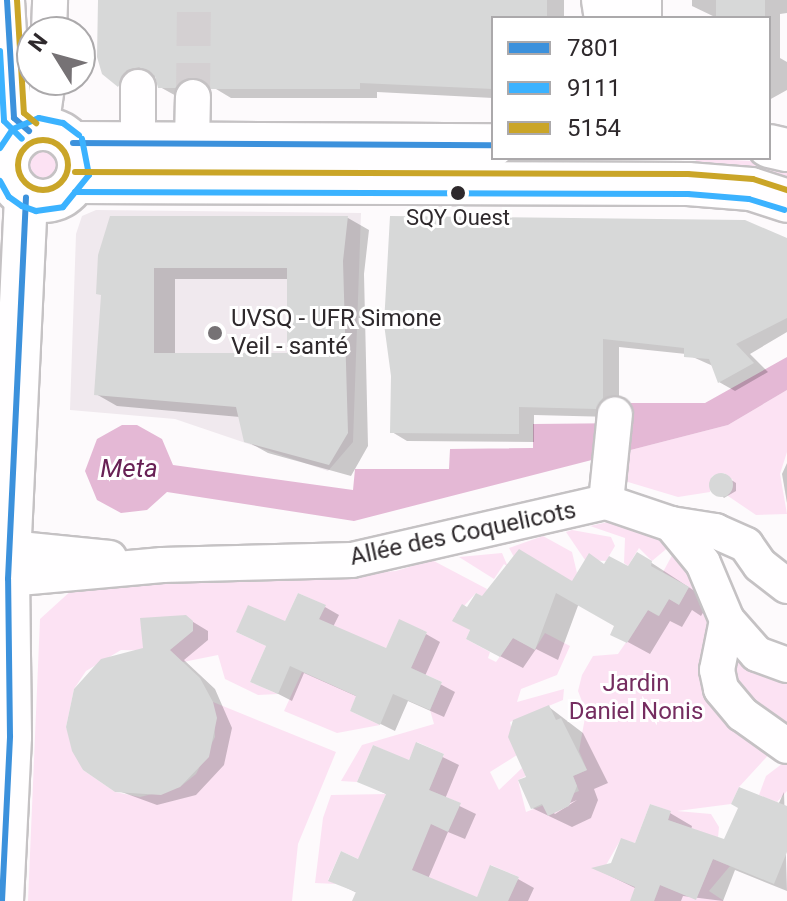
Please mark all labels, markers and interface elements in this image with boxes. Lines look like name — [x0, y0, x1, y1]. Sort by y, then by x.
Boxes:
north arrow — [16, 16, 96, 96]
legend — [491, 16, 771, 160]
text: N — [23, 29, 53, 56]
text: 7801 — [567, 34, 621, 62]
text: 9111 — [567, 74, 621, 102]
text: 5154 — [567, 114, 621, 142]
marker: SQY Ouest — [450, 185, 466, 201]
place label: SQY Ouest — [406, 205, 510, 231]
place label: UVSQ - UFR Simone Veil - santé — [231, 305, 442, 361]
marker: UVSQ - UFR Simone Veil - santé — [206, 324, 224, 342]
water label: Meta — [100, 453, 158, 485]
street label: Allée des Coquelicots — [347, 496, 579, 572]
park label: Jardin Daniel Nonis — [569, 670, 703, 726]

